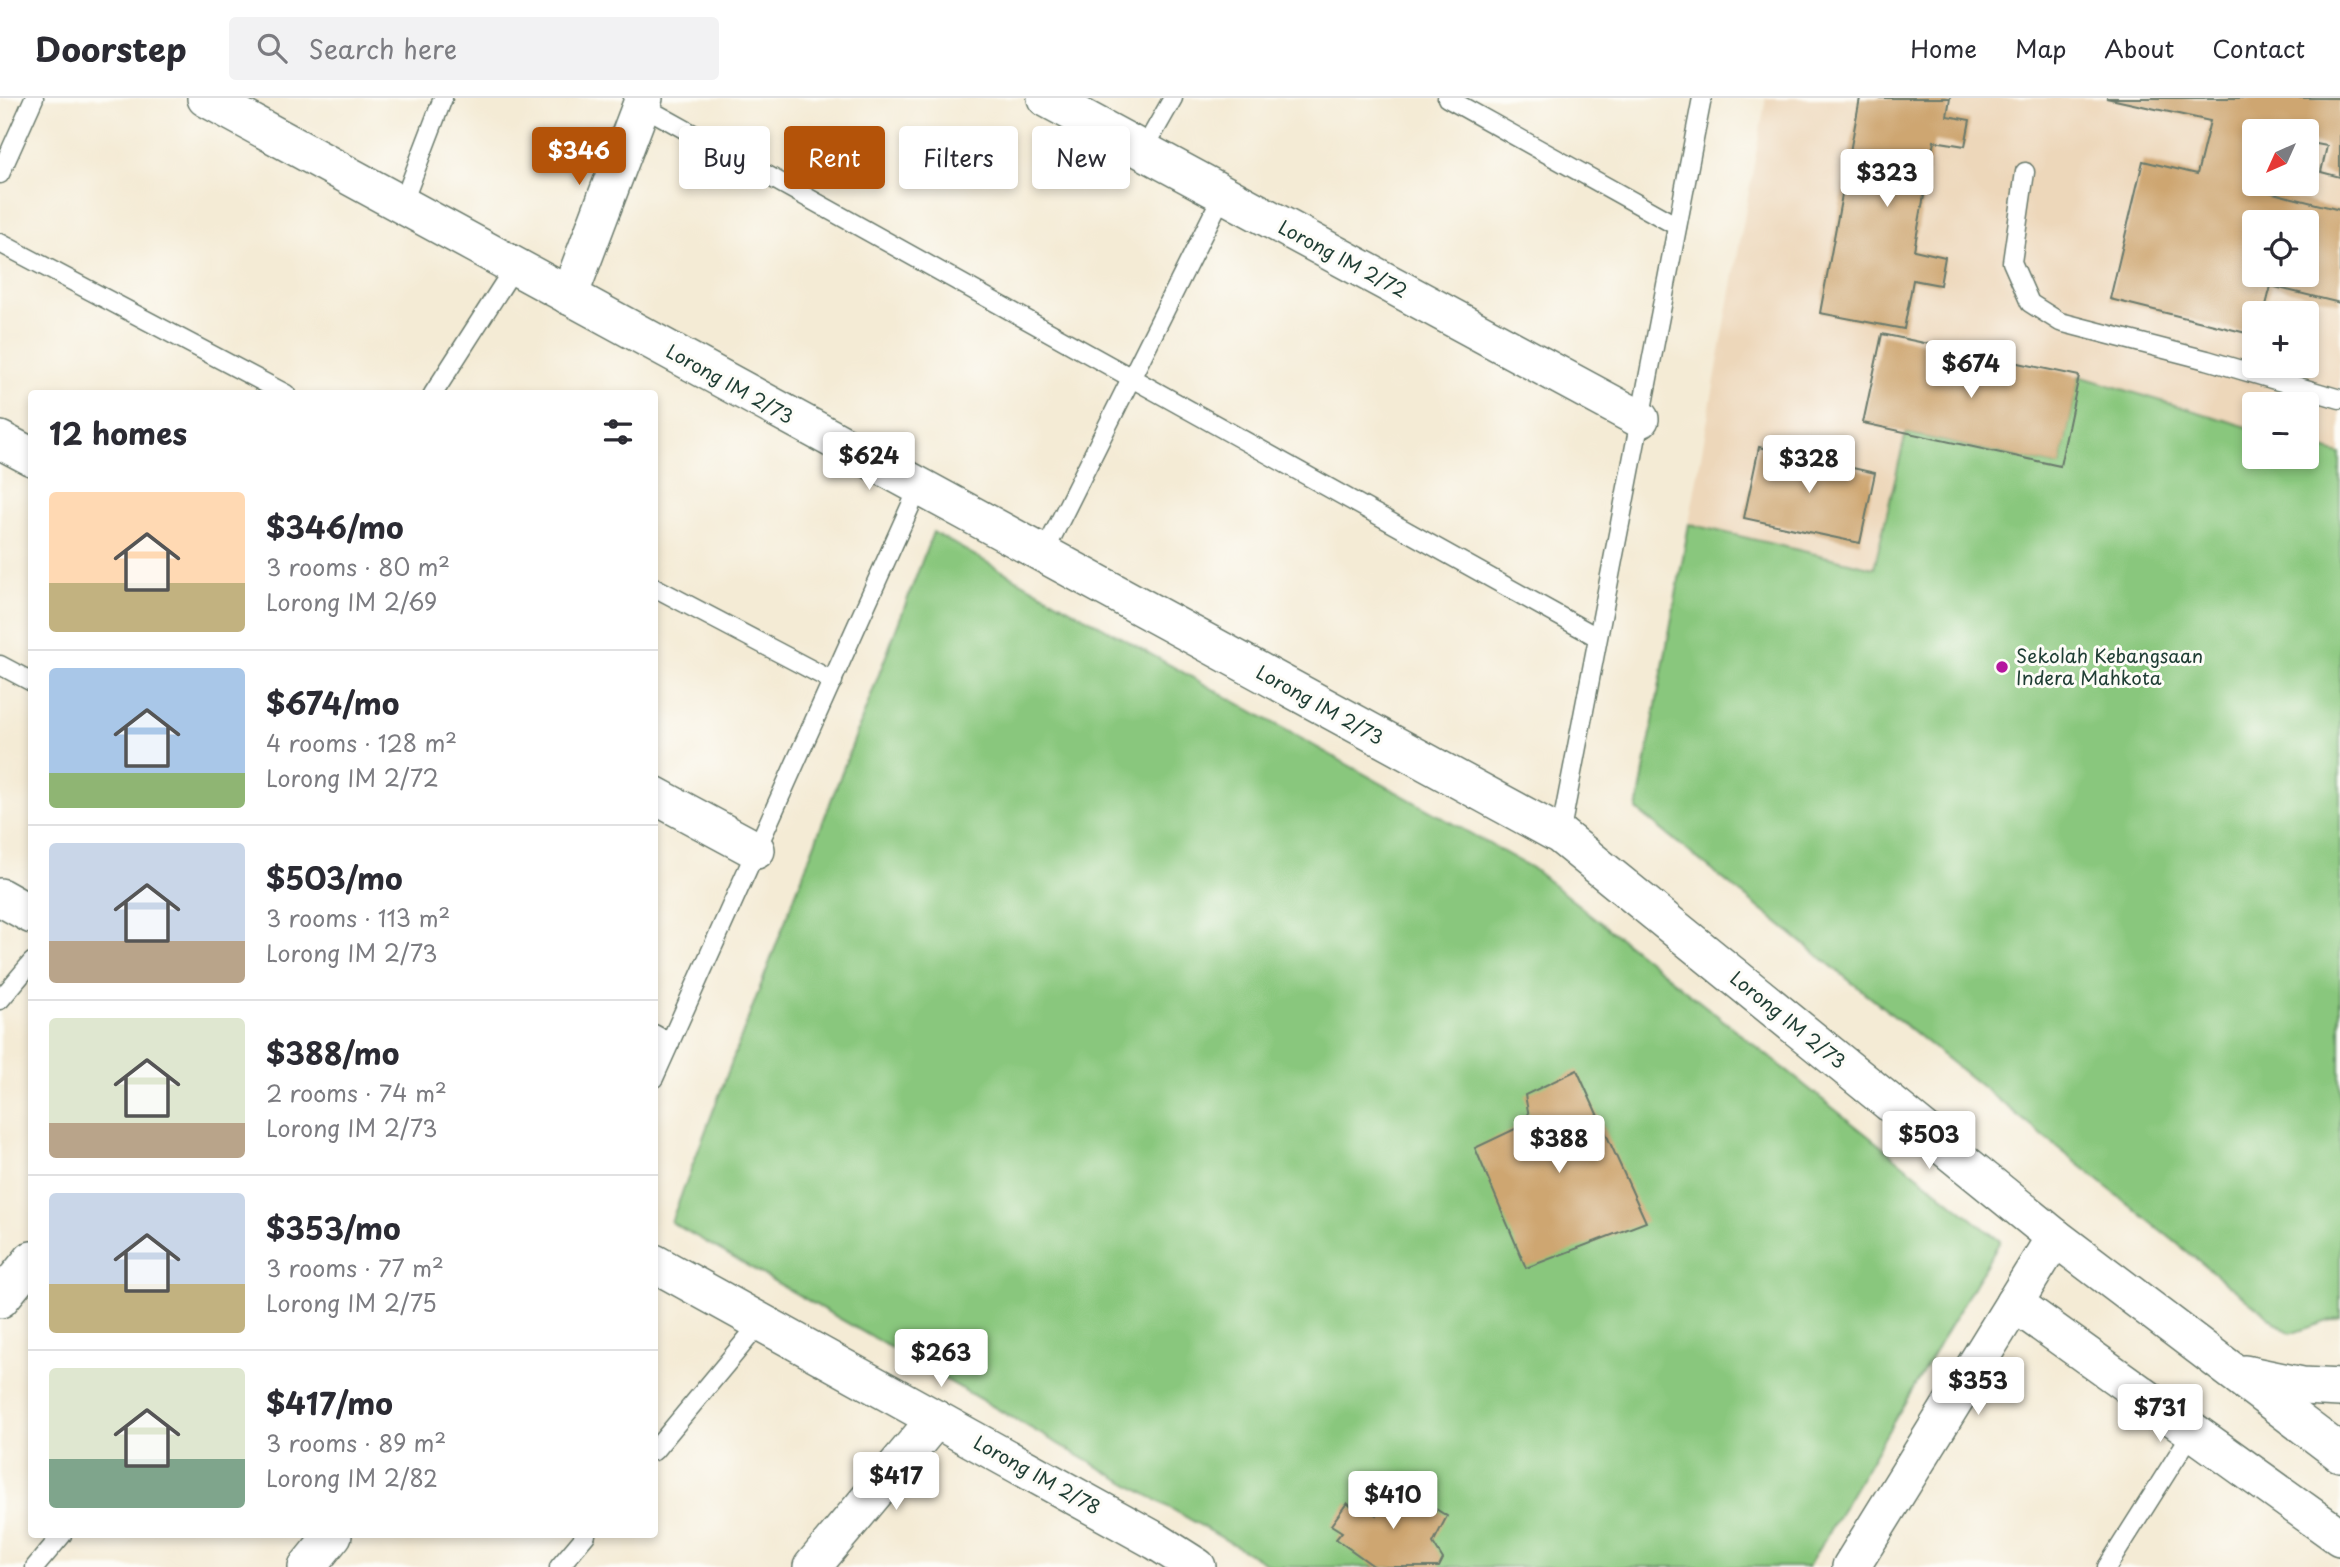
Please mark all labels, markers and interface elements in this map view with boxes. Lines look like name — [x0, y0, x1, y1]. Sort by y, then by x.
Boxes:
search box — [229, 17, 719, 80]
text: Doorstep — [35, 23, 187, 73]
icon: search — [253, 29, 291, 67]
text: Search here — [309, 29, 457, 68]
text: Home — [1910, 30, 1977, 66]
text: Map — [2015, 30, 2066, 66]
text: About — [2104, 30, 2174, 66]
text: Contact — [2212, 30, 2305, 66]
north arrow — [2242, 119, 2319, 196]
map controls — [2242, 119, 2319, 469]
chip: Buy — [679, 126, 770, 189]
chip: Rent — [784, 126, 885, 189]
chip: Filters — [899, 126, 1018, 189]
chip: New — [1032, 126, 1130, 189]
pin: $346 — [538, 127, 620, 187]
text: $346 — [548, 132, 610, 167]
pin: $323 — [1846, 150, 1928, 209]
text: $323 — [1856, 154, 1918, 189]
button: locate — [2242, 210, 2319, 287]
street label: Lorong IM 2/72 — [1274, 212, 1413, 304]
button: + — [2242, 301, 2319, 378]
street label: Lorong IM 2/73 — [662, 337, 799, 430]
pin: $674 — [1930, 341, 2012, 400]
text: $674 — [1942, 345, 2000, 380]
button: − — [2242, 392, 2319, 469]
text: 12 homes — [49, 410, 187, 455]
icon: filters — [599, 413, 637, 451]
pin: $624 — [828, 432, 910, 492]
pin: $328 — [1768, 436, 1850, 495]
text: $624 — [839, 437, 899, 472]
text: $328 — [1779, 440, 1839, 475]
text: $346/mo — [266, 504, 404, 549]
icon: home — [105, 520, 189, 604]
text: 3 rooms · 80 m² — [266, 549, 450, 584]
text: Lorong IM 2/69 — [266, 584, 437, 619]
place label: Sekolah Kebangsaan Indera Mahkota — [2016, 641, 2203, 691]
street label: Lorong IM 2/73 — [1252, 658, 1389, 751]
marker: Sekolah Kebangsaan Indera Mahkota — [1994, 659, 2010, 675]
text: $674/mo — [266, 680, 399, 725]
icon: home — [105, 696, 189, 780]
text: 4 rooms · 128 m² — [266, 725, 457, 760]
text: Lorong IM 2/72 — [266, 760, 439, 795]
text: $503/mo — [266, 855, 403, 900]
icon: home — [105, 871, 189, 955]
text: 3 rooms · 113 m² — [266, 900, 450, 935]
text: Lorong IM 2/73 — [266, 935, 438, 970]
street label: Lorong IM 2/73 — [1725, 964, 1853, 1075]
text: $388/mo — [266, 1030, 399, 1075]
icon: home — [105, 1046, 189, 1130]
text: 2 rooms · 74 m² — [266, 1075, 447, 1110]
text: Lorong IM 2/73 — [266, 1110, 438, 1145]
pin: $503 — [1888, 1112, 1970, 1171]
pin: $388 — [1518, 1116, 1600, 1175]
text: $503 — [1898, 1116, 1960, 1151]
text: $388 — [1530, 1120, 1588, 1155]
text: $353/mo — [266, 1205, 401, 1250]
icon: home — [105, 1221, 189, 1305]
text: 3 rooms · 77 m² — [266, 1250, 444, 1285]
text: Lorong IM 2/75 — [266, 1285, 437, 1320]
pin: $263 — [900, 1330, 982, 1389]
text: $263 — [911, 1334, 971, 1369]
pin: $353 — [1937, 1358, 2019, 1417]
text: $353 — [1948, 1362, 2008, 1397]
text: $417/mo — [266, 1380, 393, 1425]
pin: $731 — [2119, 1384, 2201, 1444]
text: $731 — [2134, 1389, 2186, 1424]
icon: home — [105, 1396, 189, 1480]
text: 3 rooms · 89 m² — [266, 1425, 446, 1460]
street label: Lorong IM 2/78 — [969, 1428, 1106, 1521]
pin: $417 — [855, 1452, 937, 1512]
text: $417 — [869, 1457, 923, 1492]
text: Lorong IM 2/82 — [266, 1460, 438, 1495]
pin: $410 — [1352, 1472, 1434, 1531]
text: $410 — [1364, 1476, 1422, 1511]

